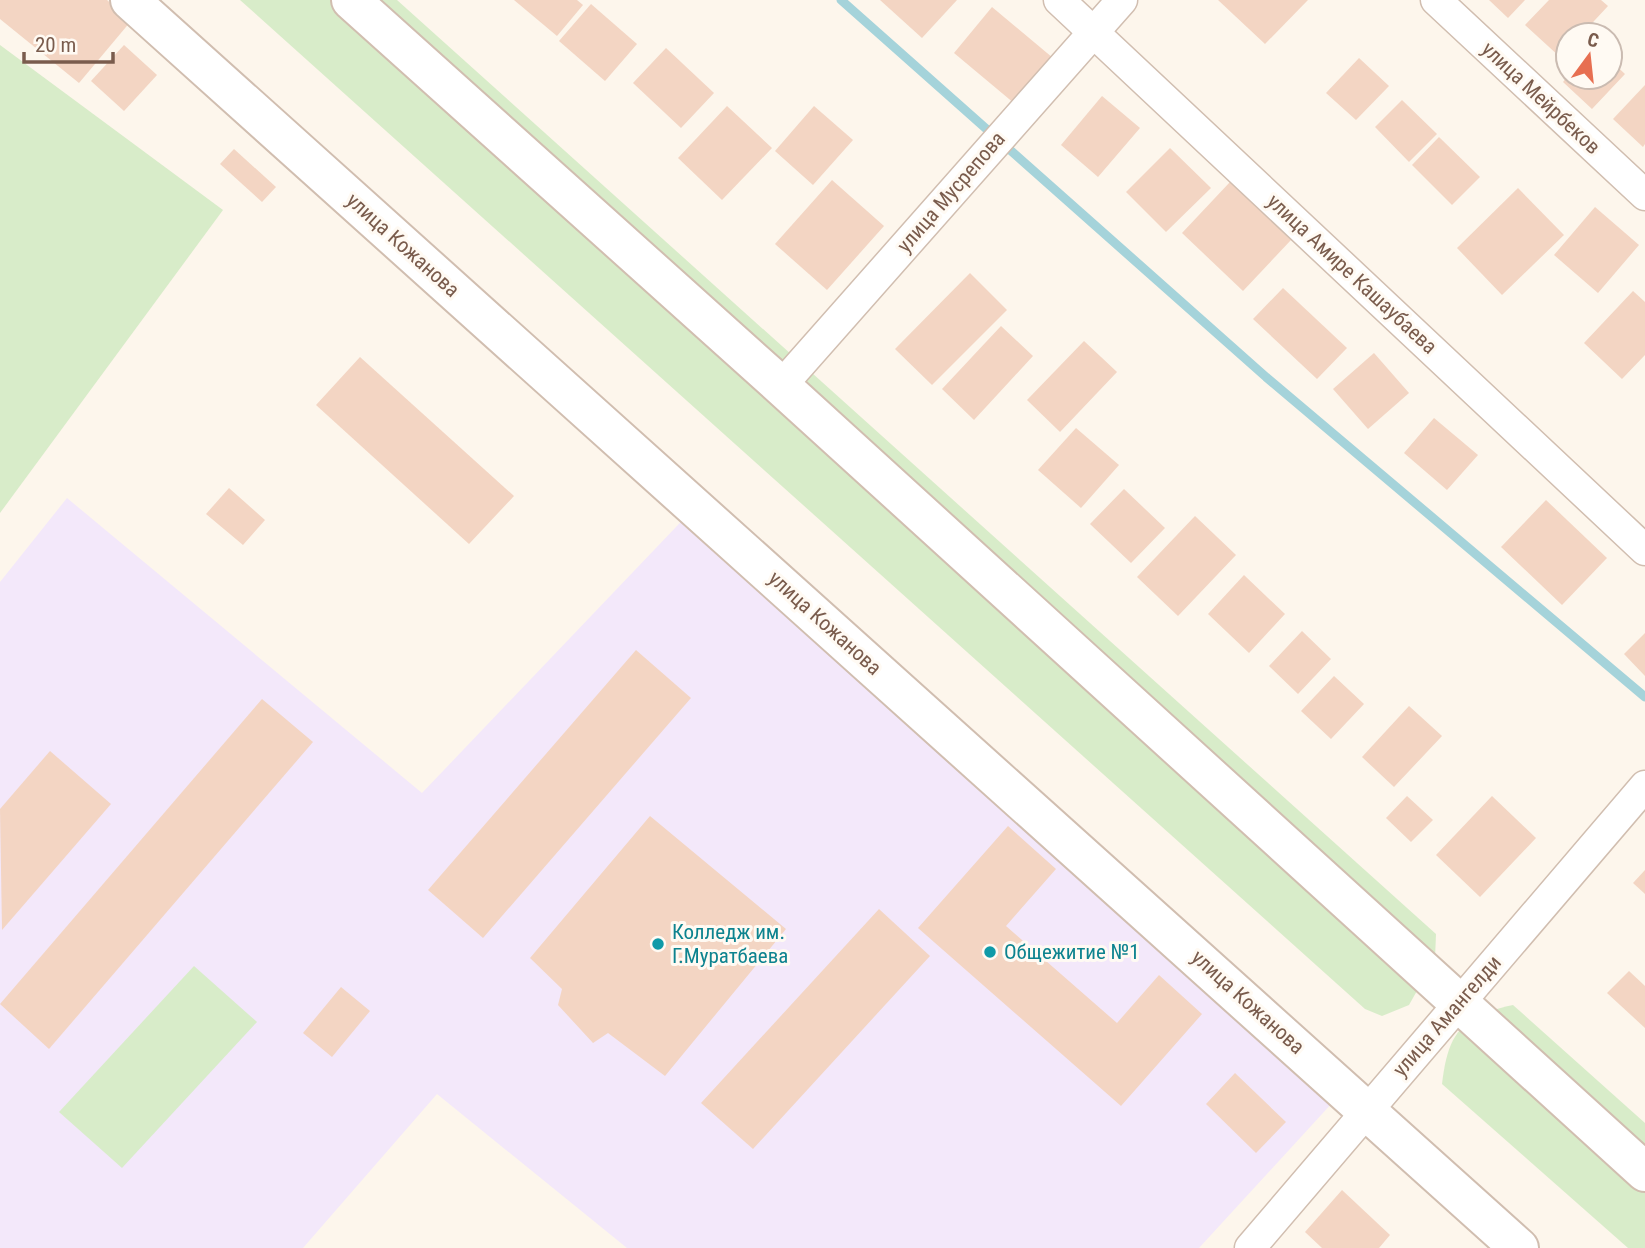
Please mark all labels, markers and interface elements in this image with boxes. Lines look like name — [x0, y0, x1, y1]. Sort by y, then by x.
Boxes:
scale bar — [24, 21, 114, 65]
north arrow — [1554, 21, 1624, 91]
text: С — [1585, 28, 1602, 53]
text: 20 m — [35, 33, 76, 57]
street label: улица Мейрбеков — [1477, 37, 1605, 159]
street label: улица Мусрепова — [892, 127, 1010, 257]
street label: улица Кожанова — [342, 188, 464, 302]
street label: улица Амире Кашаубаева — [1262, 189, 1442, 359]
street label: улица Кожанова — [764, 566, 886, 680]
place label: Колледж им. Г.Муратбаева — [672, 920, 788, 968]
marker: Колледж им. Г.Муратбаева — [650, 936, 666, 952]
place label: Общежитие №1 — [1004, 940, 1140, 964]
marker: Общежитие №1 — [982, 944, 998, 960]
street label: улица Кожанова — [1187, 945, 1309, 1059]
street label: улица Амангелди — [1388, 951, 1506, 1081]

